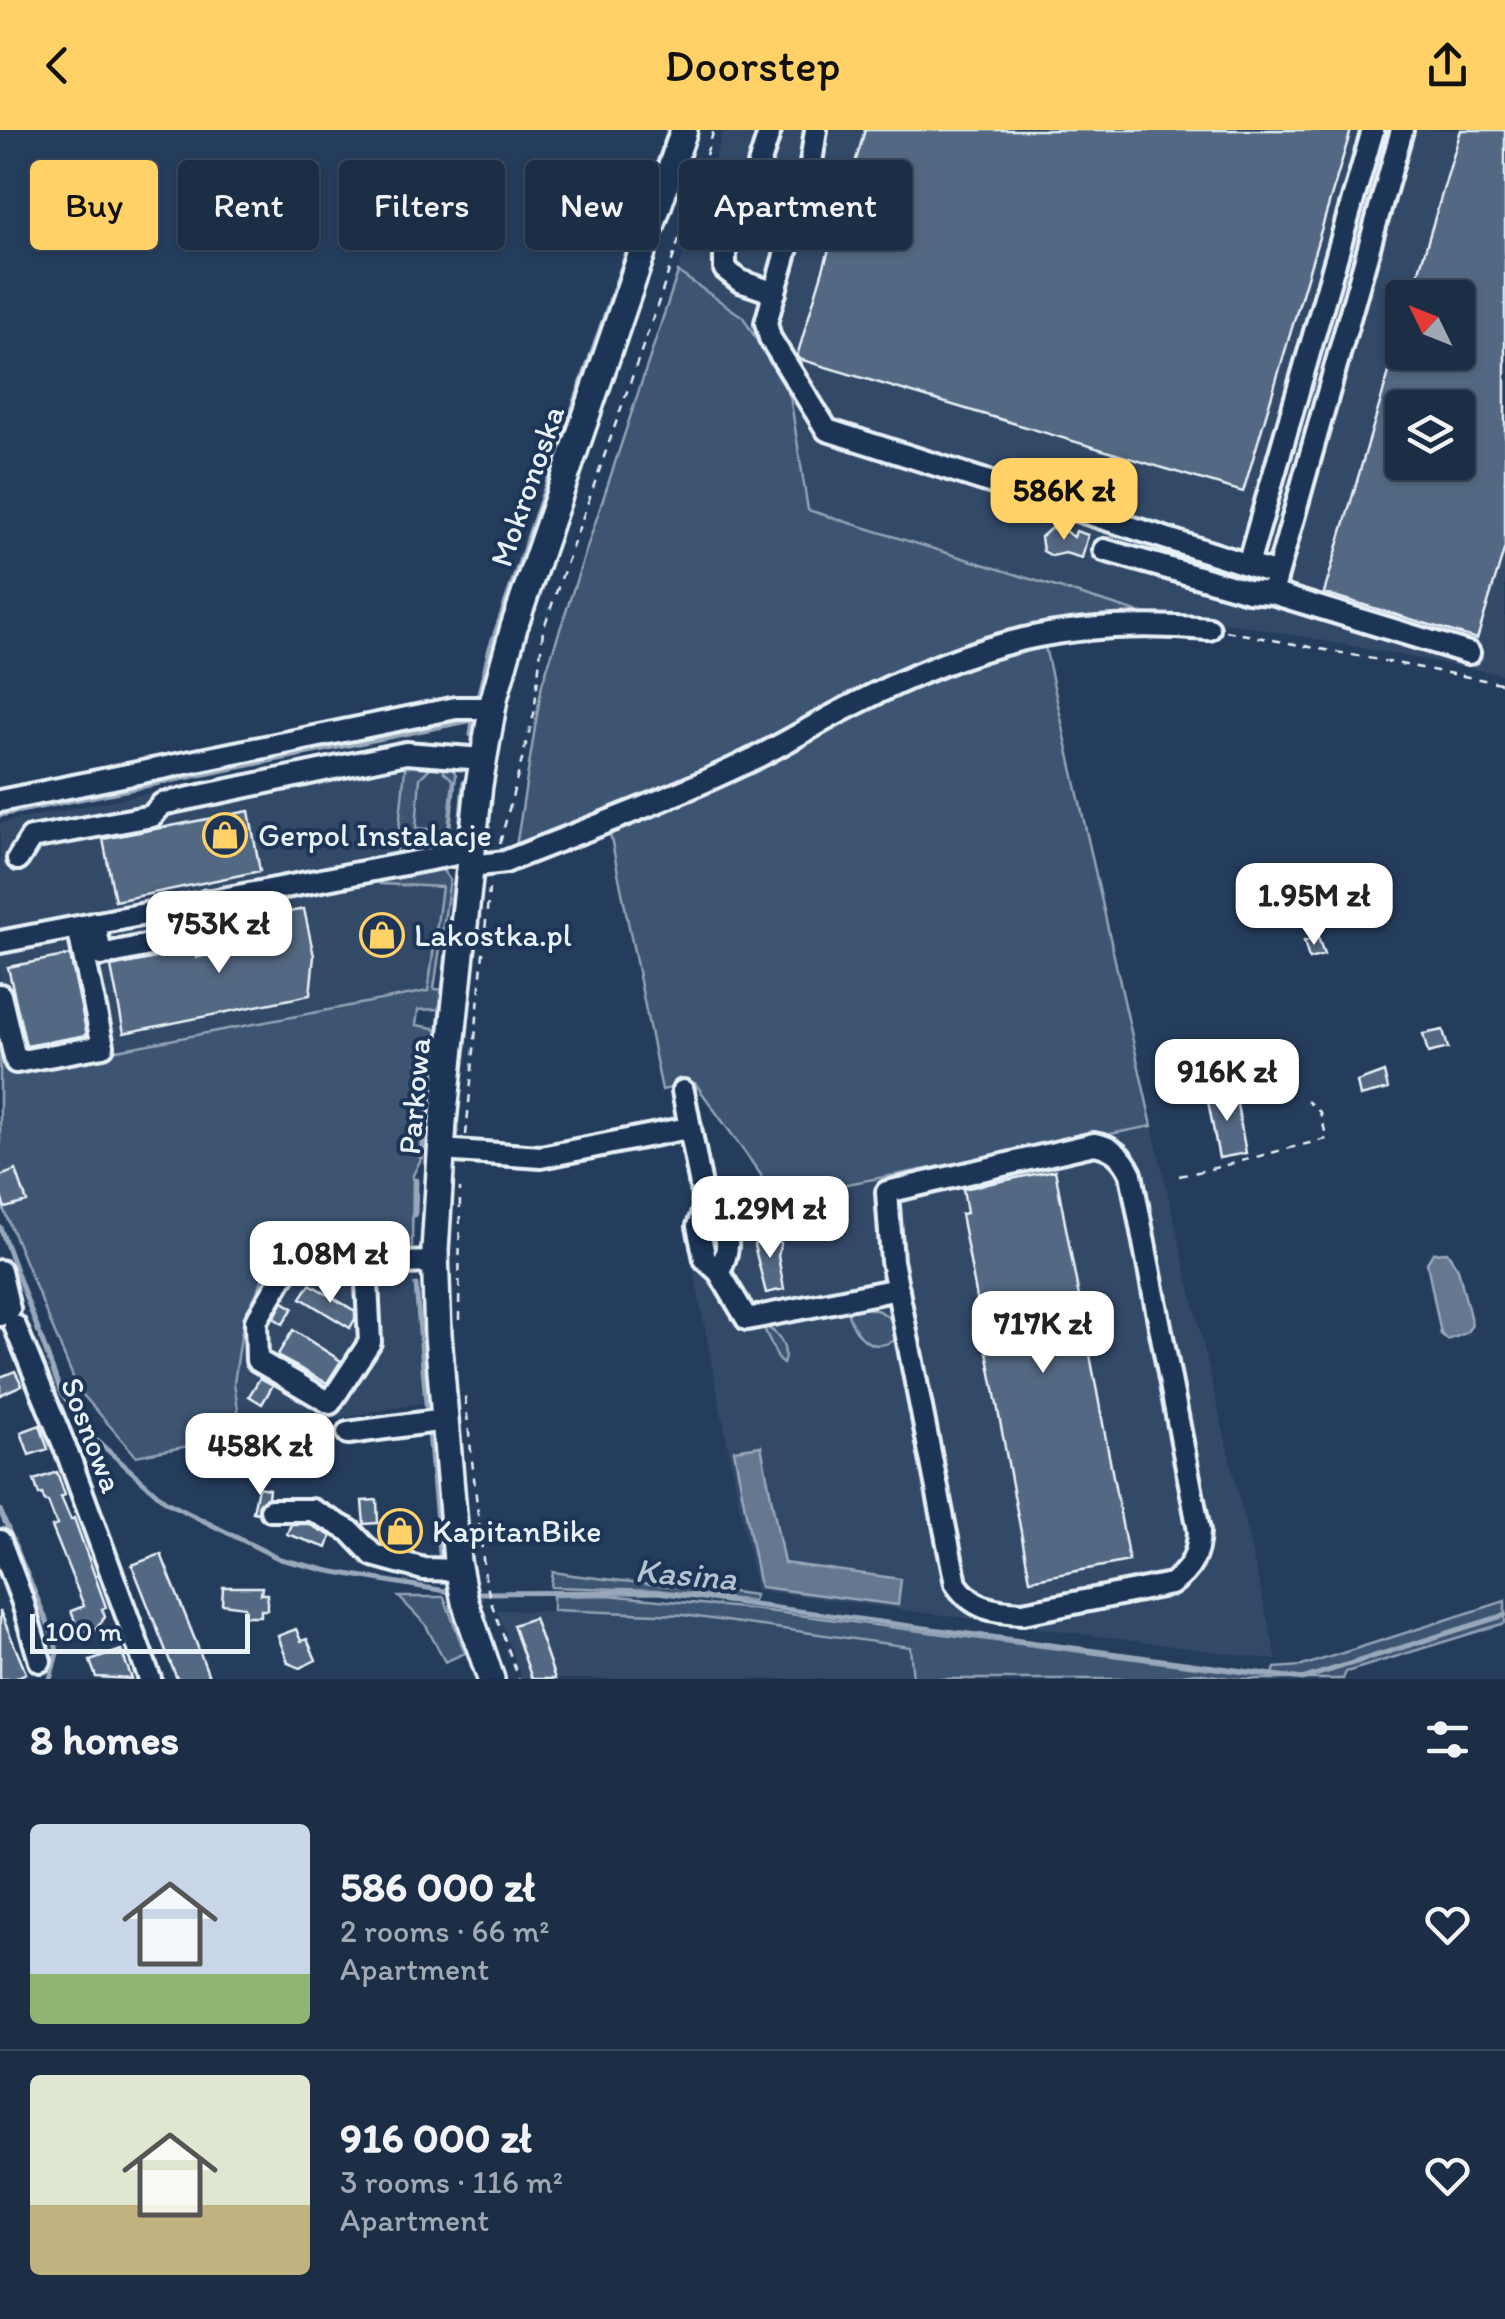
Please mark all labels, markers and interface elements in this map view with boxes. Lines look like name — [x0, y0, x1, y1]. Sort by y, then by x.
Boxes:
icon: back — [30, 38, 85, 93]
text: Doorstep — [665, 38, 841, 92]
icon: share — [1420, 38, 1475, 93]
chip: Buy — [30, 160, 158, 250]
chip: Rent — [178, 160, 319, 250]
chip: Filters — [339, 160, 505, 250]
chip: New — [525, 160, 659, 250]
chip: Apartment — [679, 160, 912, 250]
north arrow — [1385, 280, 1475, 370]
map controls — [1385, 280, 1475, 480]
button: layers — [1385, 390, 1475, 480]
street label: Mokronoska — [482, 400, 572, 572]
pin: 586K zł — [972, 458, 1156, 543]
text: 586K zł — [1013, 471, 1115, 509]
shop icon: Gerpol Instalacje — [202, 812, 248, 858]
place label: Gerpol Instalacje — [258, 816, 492, 854]
pin: 1.95M zł — [1211, 863, 1417, 948]
text: 1.95M zł — [1258, 876, 1370, 914]
pin: 753K zł — [127, 891, 311, 976]
text: 753K zł — [168, 904, 270, 942]
shop icon: Lakostka.pl — [359, 912, 405, 958]
place label: Lakostka.pl — [414, 916, 572, 954]
street label: Parkowa — [390, 1035, 438, 1156]
pin: 916K zł — [1135, 1039, 1319, 1124]
text: 916K zł — [1177, 1052, 1277, 1090]
pin: 1.29M zł — [667, 1176, 873, 1261]
text: 1.29M zł — [714, 1189, 826, 1227]
pin: 1.08M zł — [227, 1221, 433, 1306]
text: 1.08M zł — [272, 1234, 388, 1272]
pin: 717K zł — [951, 1291, 1135, 1376]
text: 717K zł — [994, 1304, 1092, 1342]
street label: Sosnowa — [53, 1372, 131, 1498]
pin: 458K zł — [168, 1413, 352, 1498]
text: 458K zł — [207, 1426, 313, 1464]
shop icon: KapitanBike — [377, 1508, 423, 1554]
place label: KapitanBike — [432, 1512, 602, 1550]
water label: Kasina — [633, 1549, 739, 1599]
scale bar — [30, 1609, 250, 1654]
text: 100 m — [45, 1614, 122, 1648]
icon: filters — [1420, 1712, 1475, 1767]
text: 8 homes — [30, 1714, 179, 1765]
text: 586 000 zł — [340, 1861, 535, 1912]
icon: home — [110, 1864, 230, 1984]
icon: heart — [1420, 1897, 1475, 1952]
text: 2 rooms · 66 m² — [340, 1912, 550, 1950]
text: Apartment — [340, 1950, 489, 1988]
text: 916 000 zł — [340, 2112, 532, 2163]
icon: home — [110, 2115, 230, 2235]
icon: heart — [1420, 2148, 1475, 2203]
text: 3 rooms · 116 m² — [340, 2163, 563, 2201]
text: Apartment — [340, 2201, 489, 2239]

